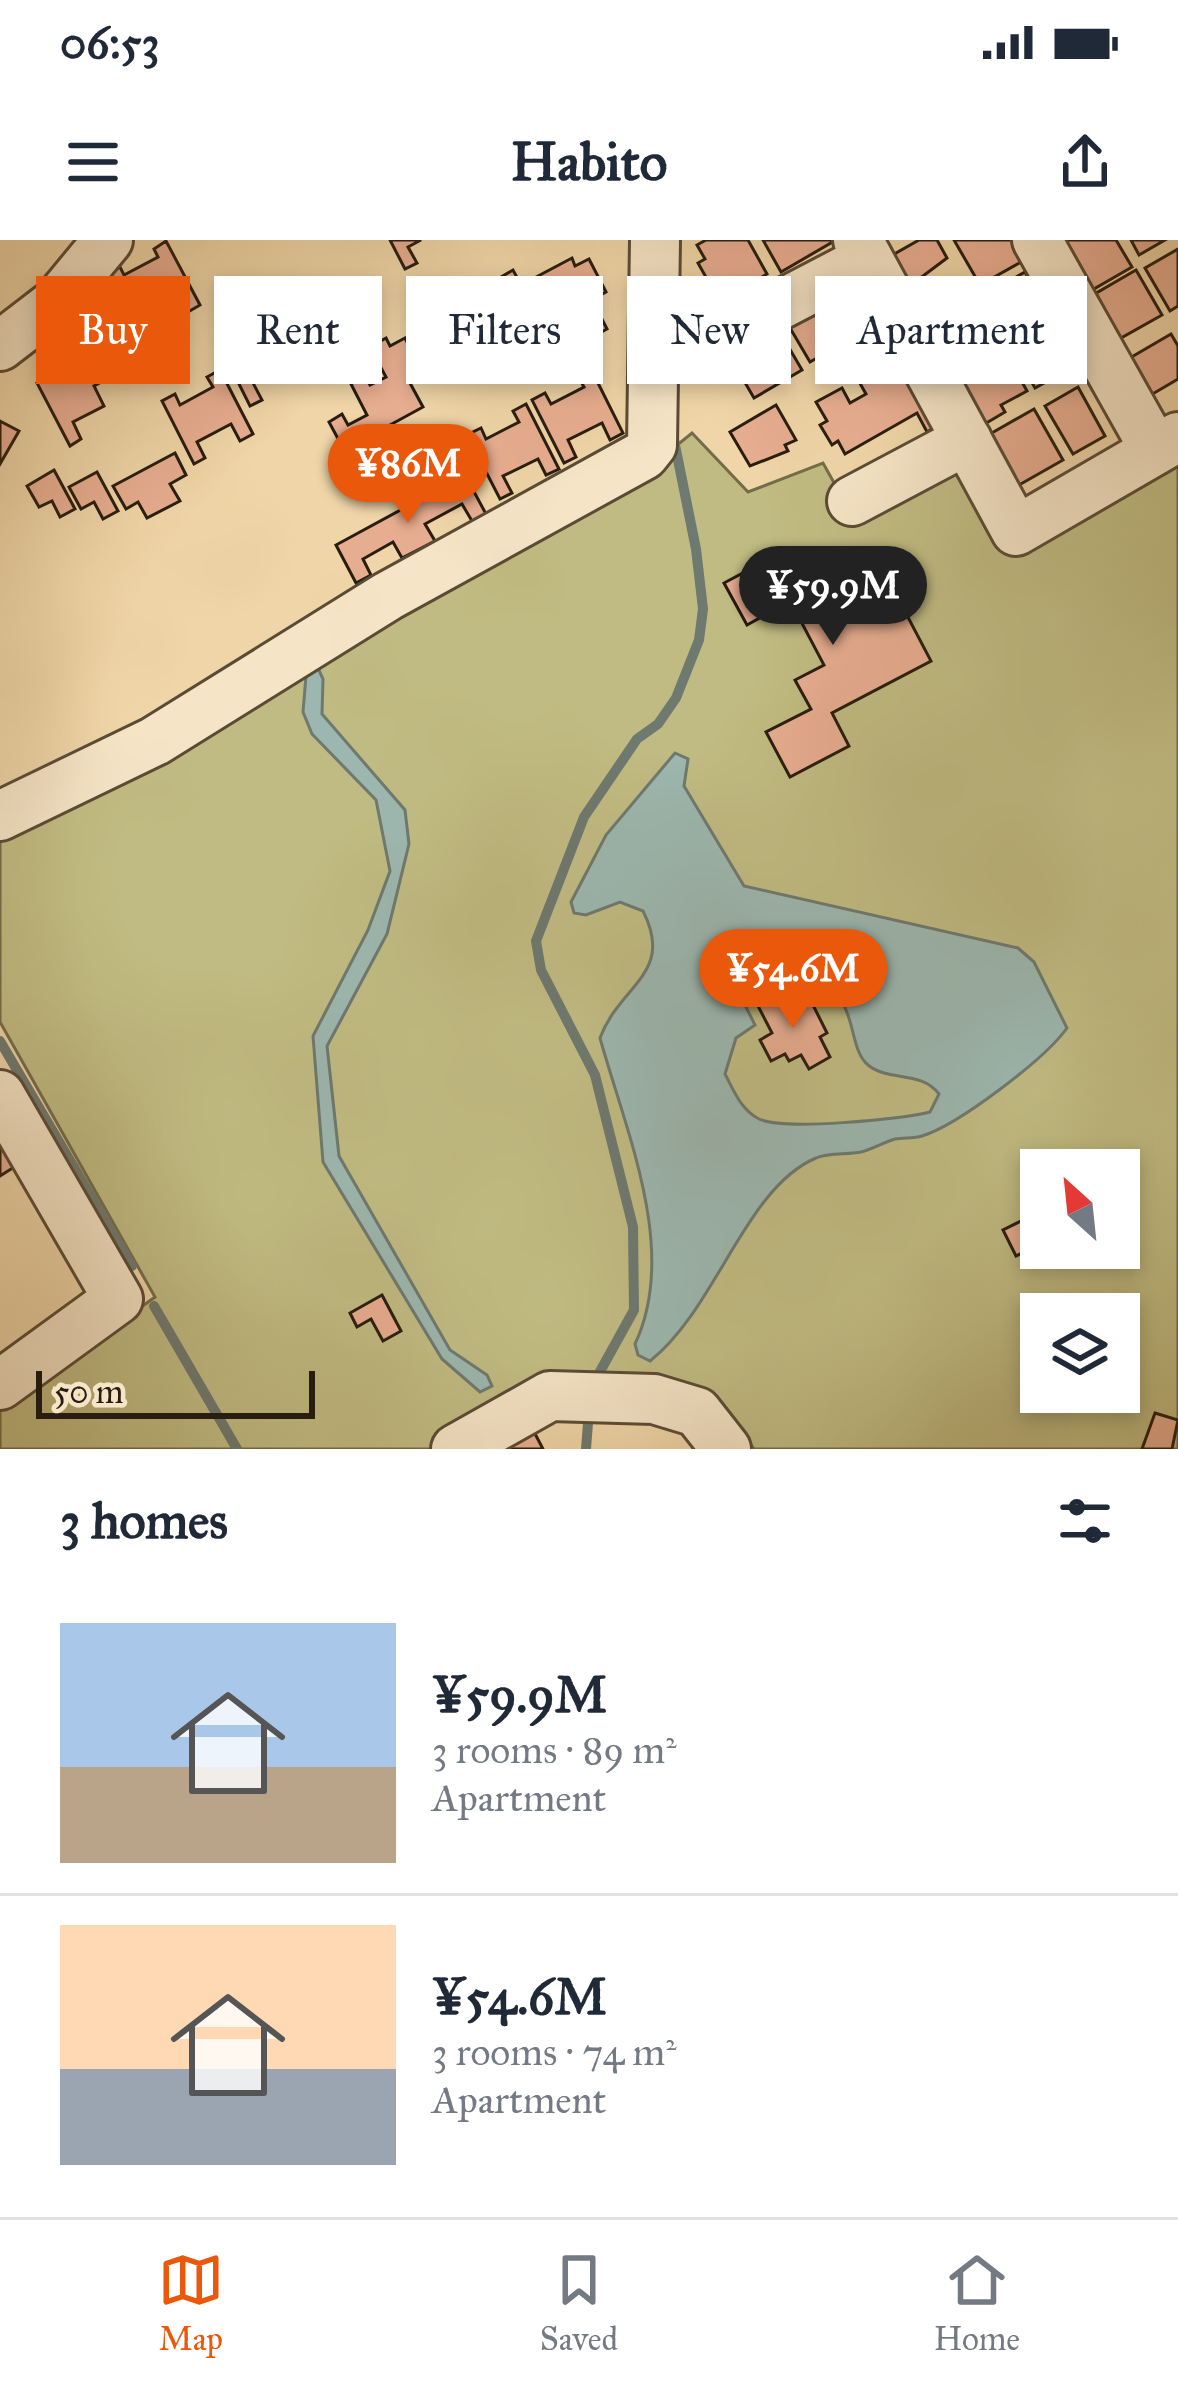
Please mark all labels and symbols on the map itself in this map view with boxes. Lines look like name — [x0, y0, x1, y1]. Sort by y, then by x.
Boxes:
pin: ¥86M — [337, 424, 479, 526]
pin: ¥59.9M — [735, 546, 931, 648]
pin: ¥54.6M — [695, 929, 891, 1031]
north arrow — [1020, 1149, 1140, 1269]
scale bar — [36, 1365, 315, 1418]

